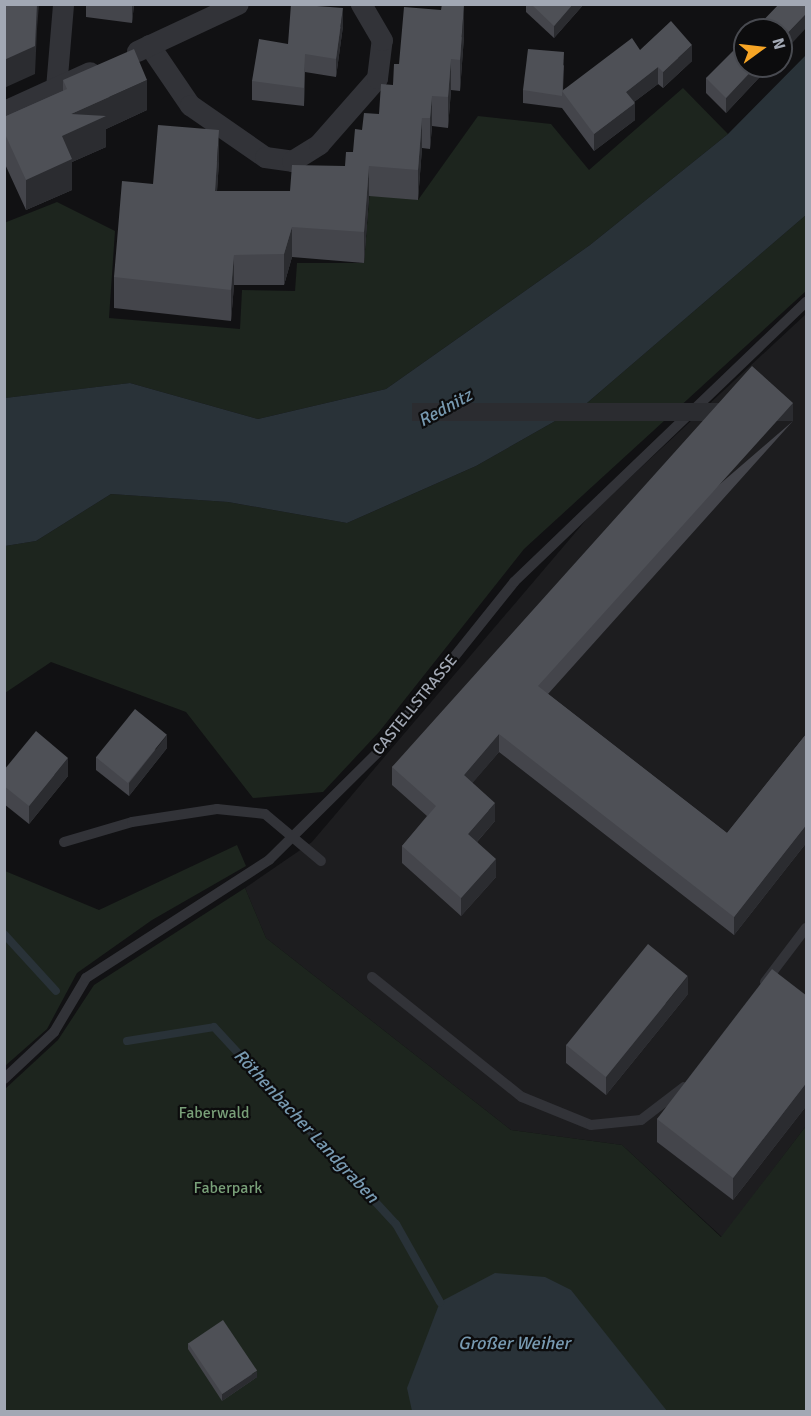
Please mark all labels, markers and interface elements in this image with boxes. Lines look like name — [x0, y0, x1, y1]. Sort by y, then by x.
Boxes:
north arrow — [733, 18, 793, 78]
text: N — [767, 36, 790, 52]
water label: Rednitz — [414, 384, 476, 432]
street label: CASTELLSTRASSE — [369, 651, 461, 759]
water label: Röthenbacher Landgraben — [229, 1045, 383, 1207]
park label: Faberwald — [178, 1103, 250, 1123]
park label: Faberpark — [194, 1178, 262, 1198]
water label: Großer Weiher — [458, 1332, 570, 1354]

